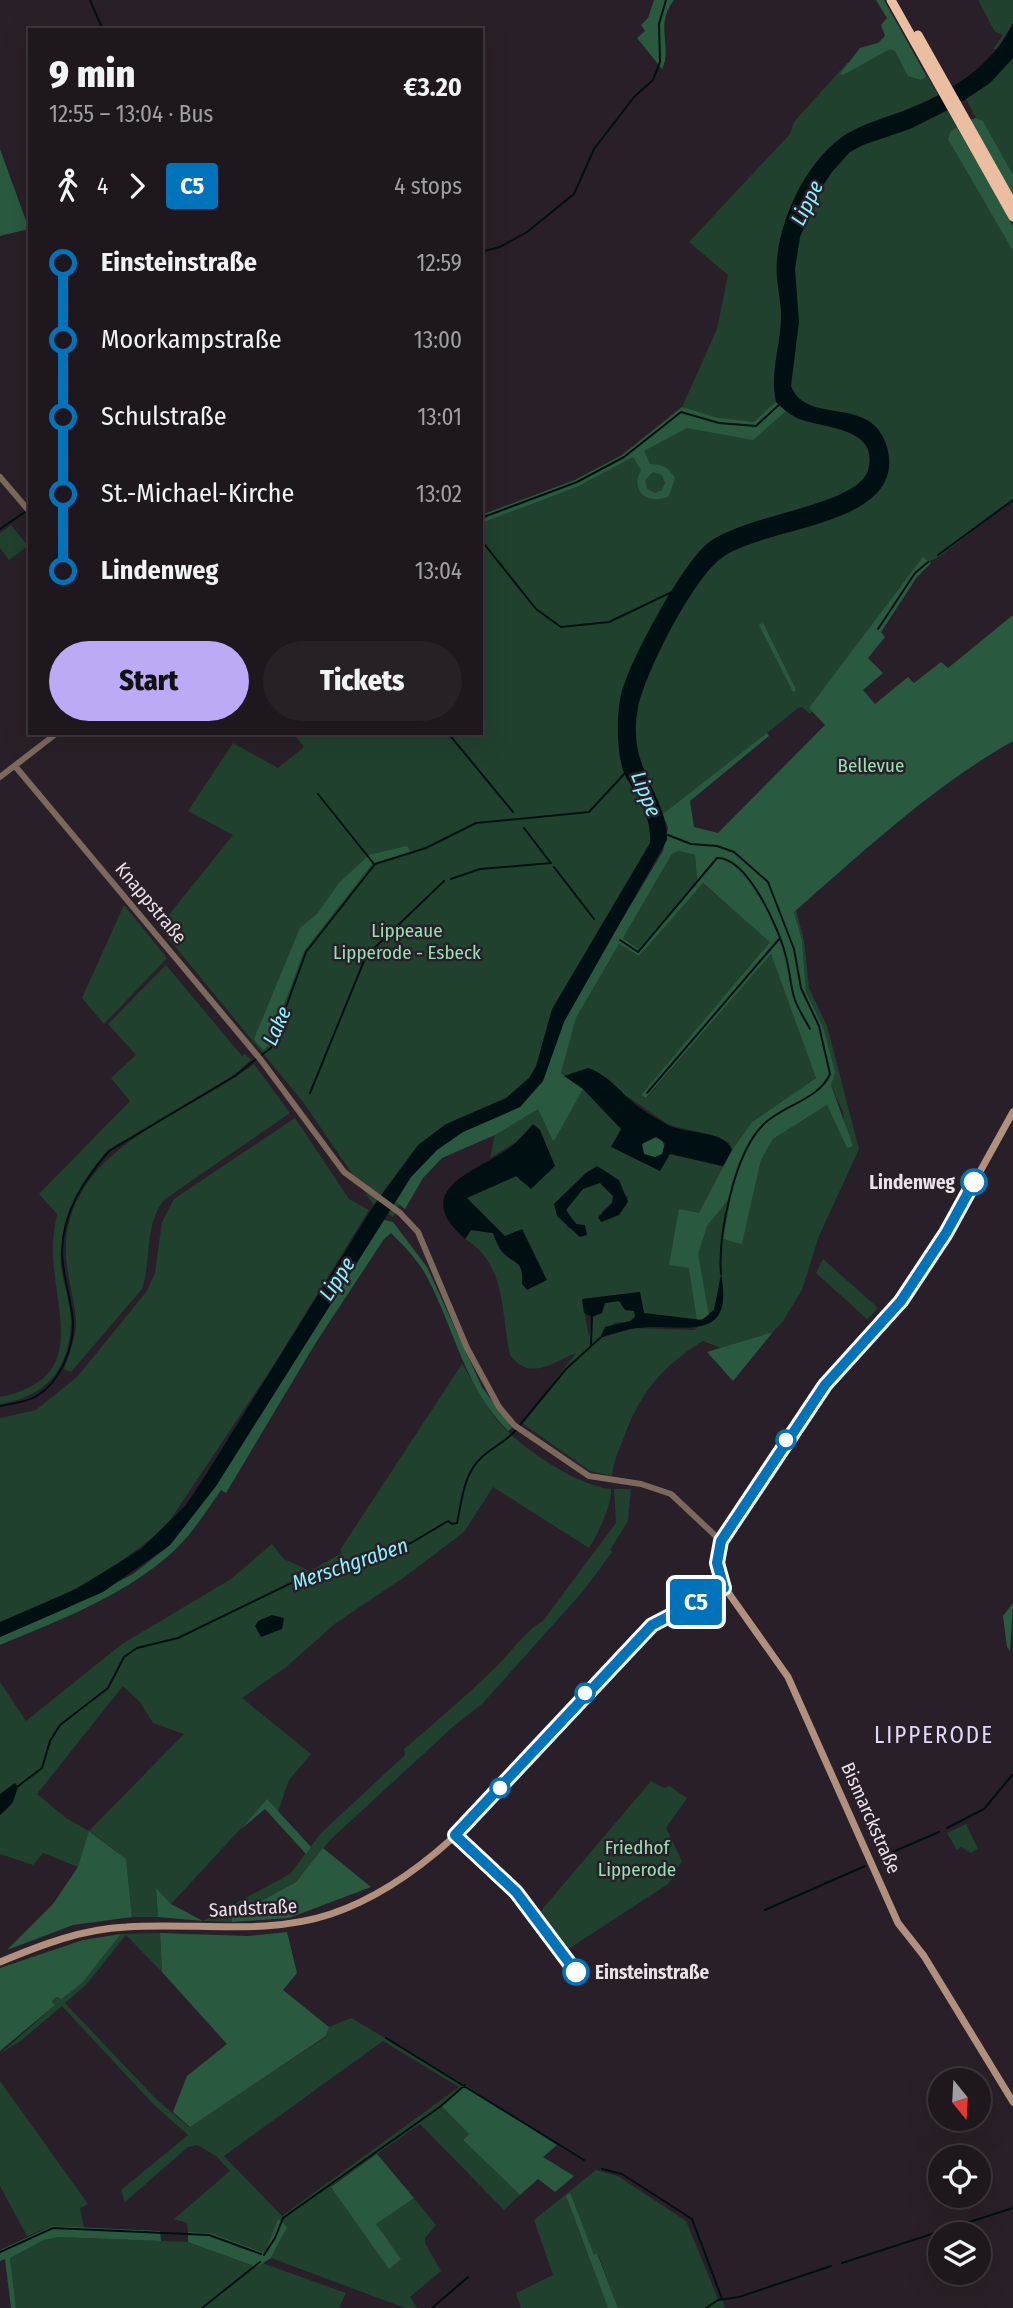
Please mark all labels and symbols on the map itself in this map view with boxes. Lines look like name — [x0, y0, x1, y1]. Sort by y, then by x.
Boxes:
water label: Lippe — [785, 176, 829, 230]
park label: Bellevue — [838, 754, 904, 777]
water label: Lippe — [625, 768, 667, 821]
street label: Knappstraße — [110, 858, 192, 948]
park label: Lippeaue Lipperode - Esbeck — [333, 919, 481, 964]
water label: Lake — [257, 1002, 297, 1050]
marker: Lindenweg — [961, 1169, 987, 1195]
place label: Lindenweg — [869, 1171, 956, 1194]
water label: Lippe — [313, 1252, 361, 1306]
unlabelled marker — [776, 1430, 796, 1450]
water label: Merschgraben — [288, 1532, 412, 1596]
line badge: C5 — [664, 1579, 728, 1625]
unlabelled marker — [575, 1683, 595, 1703]
district label: LIPPERODE — [874, 1721, 994, 1749]
street label: Bismarckstraße — [836, 1759, 906, 1877]
unlabelled marker — [490, 1778, 510, 1798]
park label: Friedhof Lipperode — [598, 1836, 676, 1881]
street label: Sandstraße — [208, 1894, 298, 1922]
marker: Einsteinstraße — [563, 1959, 589, 1985]
place label: Einsteinstraße — [595, 1961, 709, 1984]
north arrow — [928, 2068, 990, 2132]

